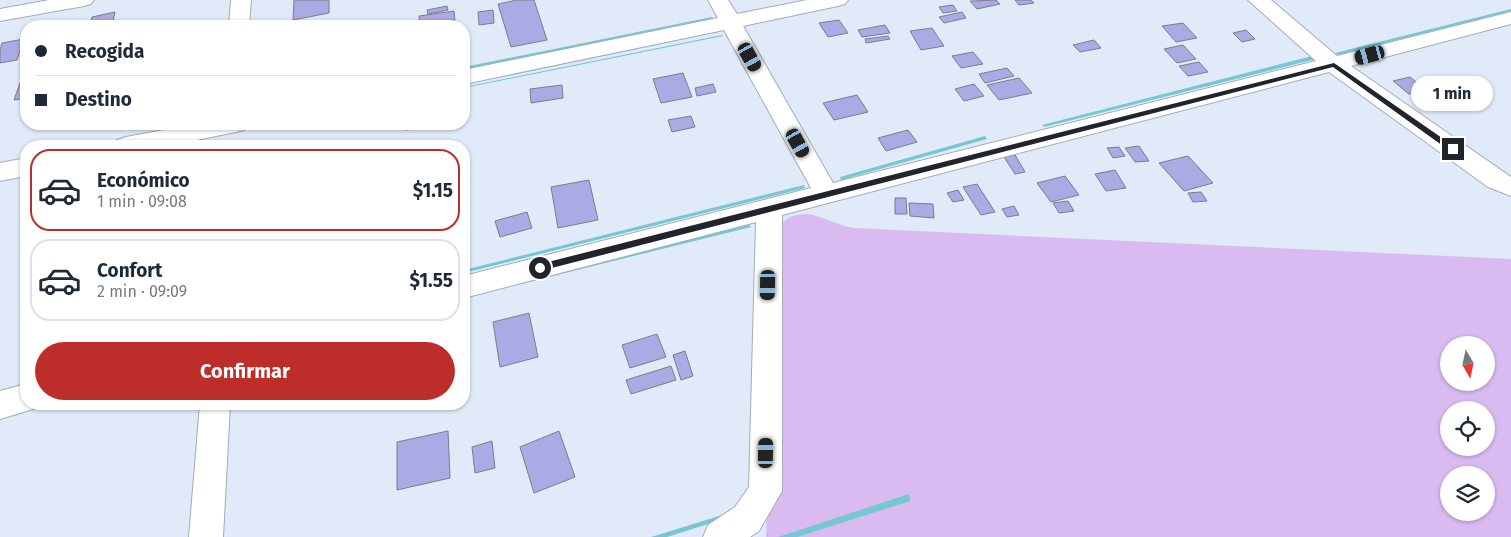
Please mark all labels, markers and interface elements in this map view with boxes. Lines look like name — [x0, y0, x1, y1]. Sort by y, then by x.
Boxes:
text: Recogida — [65, 40, 144, 63]
car — [736, 40, 763, 74]
car — [1353, 44, 1386, 66]
callout: 1 min — [1412, 76, 1494, 112]
text: 1 min — [1433, 84, 1471, 103]
text: Destino — [65, 88, 132, 111]
car — [784, 126, 811, 160]
route end — [1442, 138, 1464, 160]
icon: car — [37, 168, 82, 213]
text: Económico — [97, 169, 190, 192]
text: $1.15 — [413, 179, 453, 202]
text: 1 min · 09:08 — [97, 192, 187, 211]
route start — [529, 257, 551, 279]
icon: car — [37, 258, 82, 303]
text: Confort — [97, 259, 162, 282]
text: $1.55 — [409, 269, 453, 292]
car — [760, 270, 775, 300]
text: 2 min · 09:09 — [97, 282, 187, 301]
north arrow — [1440, 336, 1495, 391]
map controls — [1440, 336, 1495, 521]
button: Confirmar — [35, 342, 455, 400]
button: locate — [1440, 401, 1495, 456]
car — [758, 438, 773, 468]
button: layers — [1440, 466, 1495, 521]

